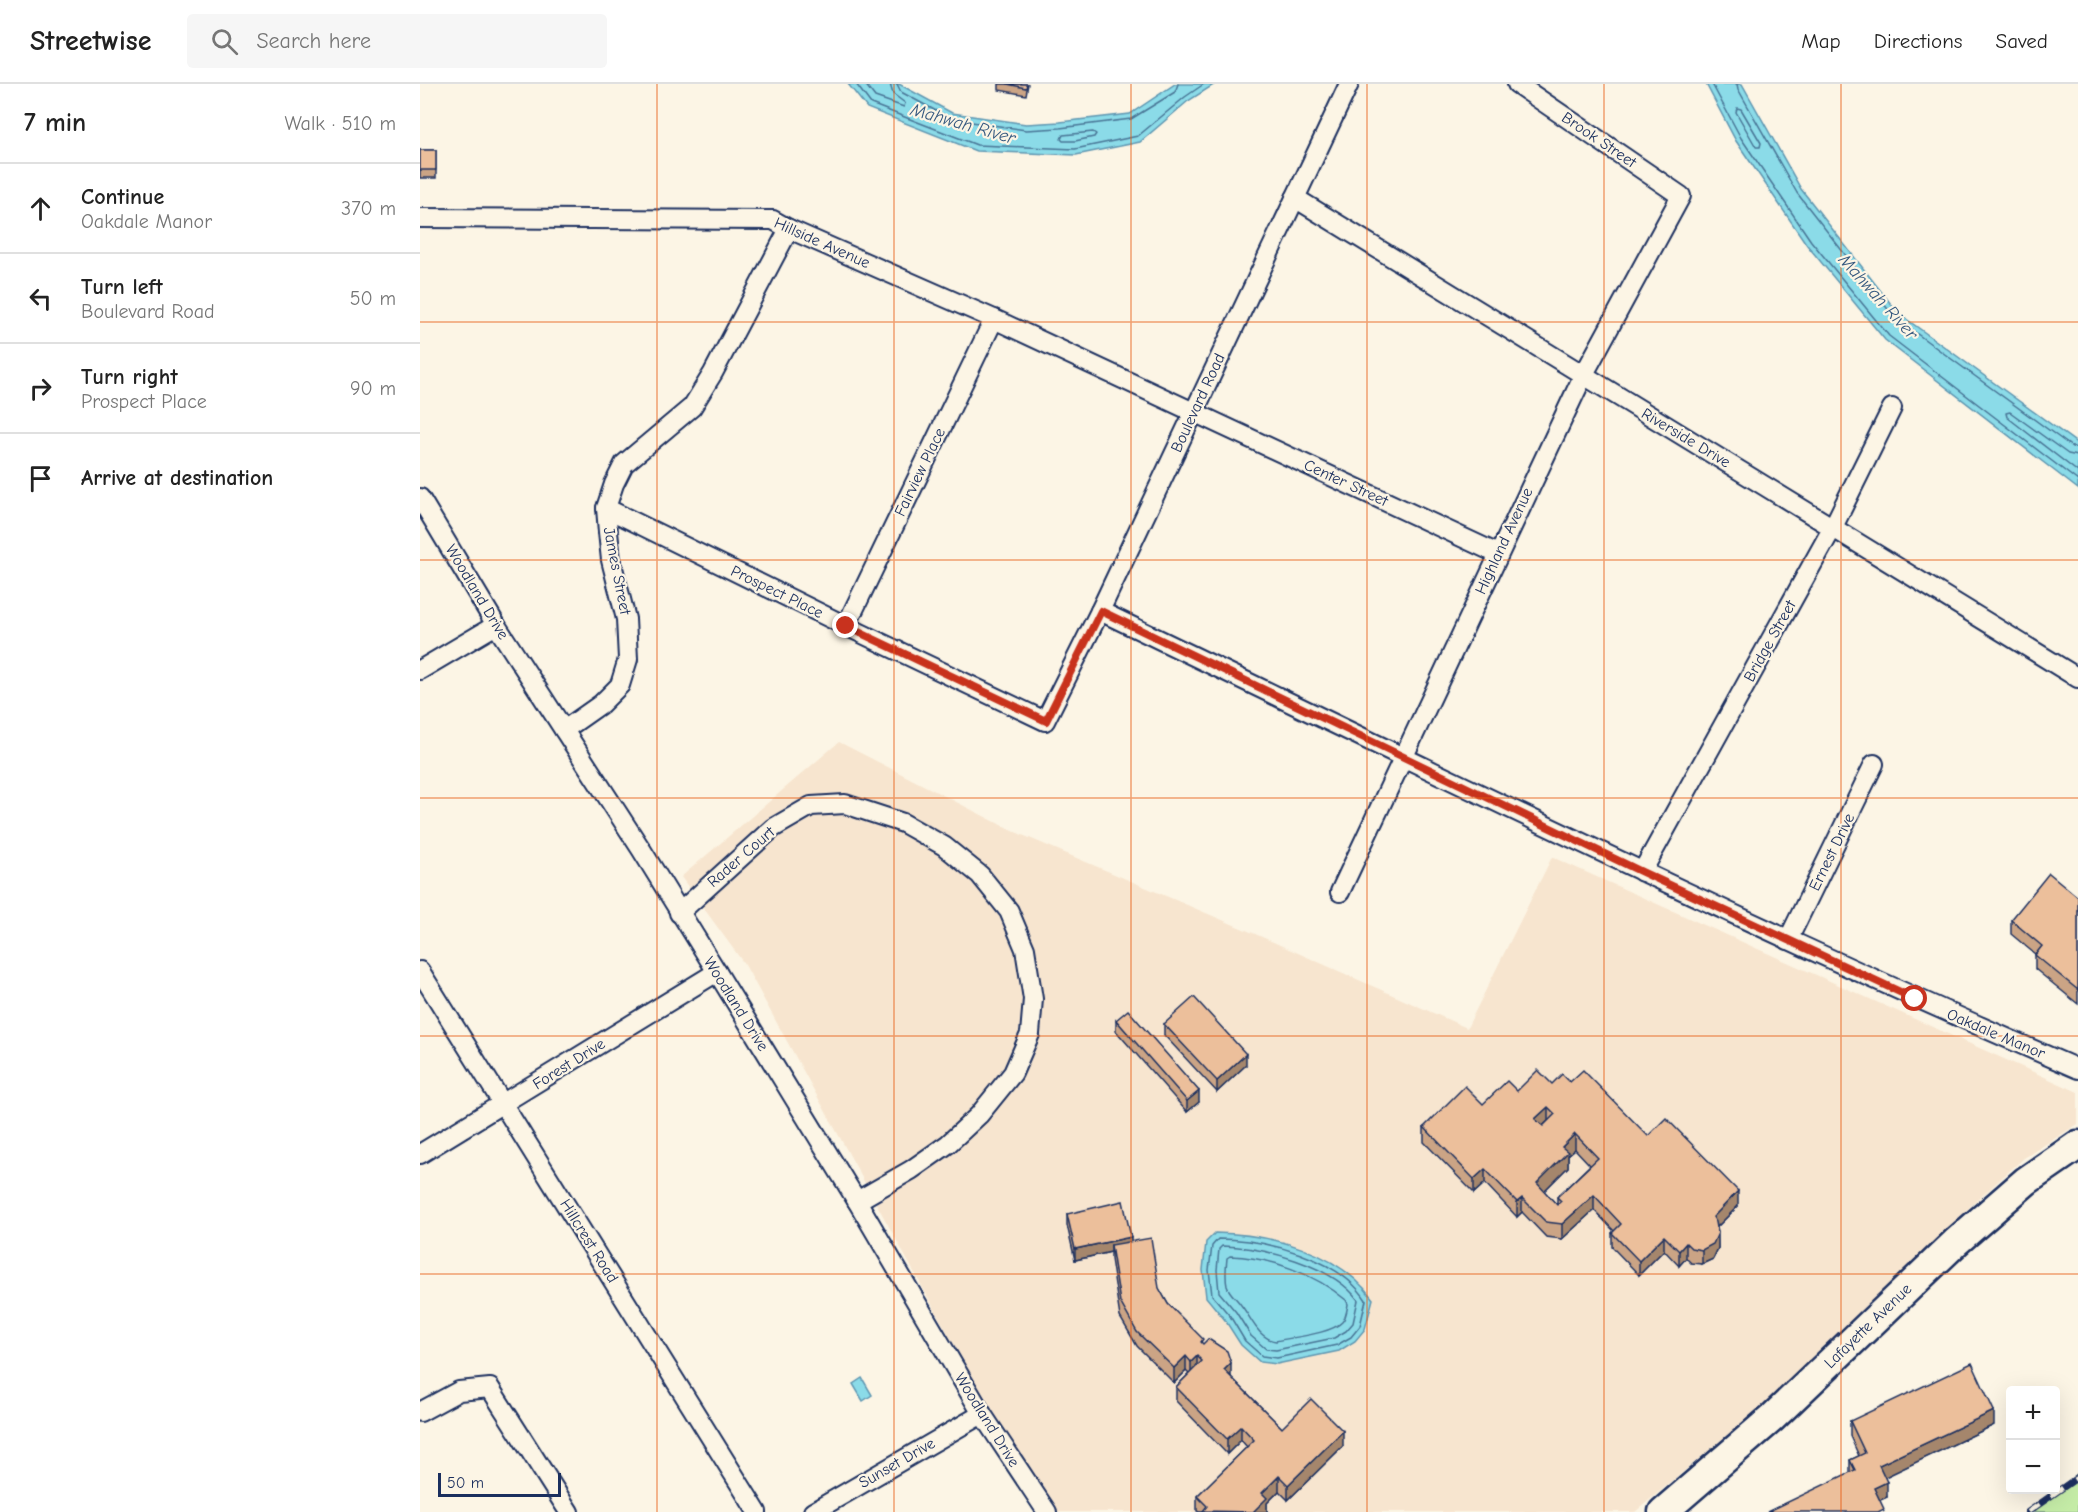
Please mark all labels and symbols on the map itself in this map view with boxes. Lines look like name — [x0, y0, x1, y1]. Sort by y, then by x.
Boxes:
water label: Mahwah River — [907, 99, 1019, 149]
street label: Brook Street — [1558, 108, 1640, 172]
street label: Hillside Avenue — [771, 214, 873, 272]
water label: Mahwah River — [1833, 249, 1923, 345]
street label: Boulevard Road — [1167, 351, 1229, 455]
street label: Riverside Drive — [1638, 404, 1734, 472]
street label: Fairview Place — [891, 425, 949, 519]
street label: Center Street — [1301, 456, 1391, 510]
street label: Highland Avenue — [1471, 485, 1537, 597]
street label: James Street — [600, 526, 634, 617]
street label: Woodland Drive — [442, 541, 512, 643]
street label: Prospect Place — [728, 562, 826, 622]
street label: Bridge Street — [1740, 597, 1800, 685]
route end — [832, 612, 858, 638]
street label: Ernest Drive — [1806, 810, 1858, 894]
street label: Rader Court — [704, 823, 779, 891]
street label: Woodland Drive — [700, 954, 772, 1054]
route start — [1901, 985, 1927, 1011]
street label: Oakdale Manor — [1944, 1005, 2048, 1063]
street label: Forest Drive — [530, 1035, 608, 1093]
street label: Hillcrest Road — [556, 1196, 622, 1286]
street label: Lafayette Avenue — [1821, 1280, 1915, 1372]
street label: Woodland Drive — [951, 1370, 1023, 1470]
street label: Sunset Drive — [856, 1434, 938, 1492]
scale bar — [438, 1470, 561, 1498]

